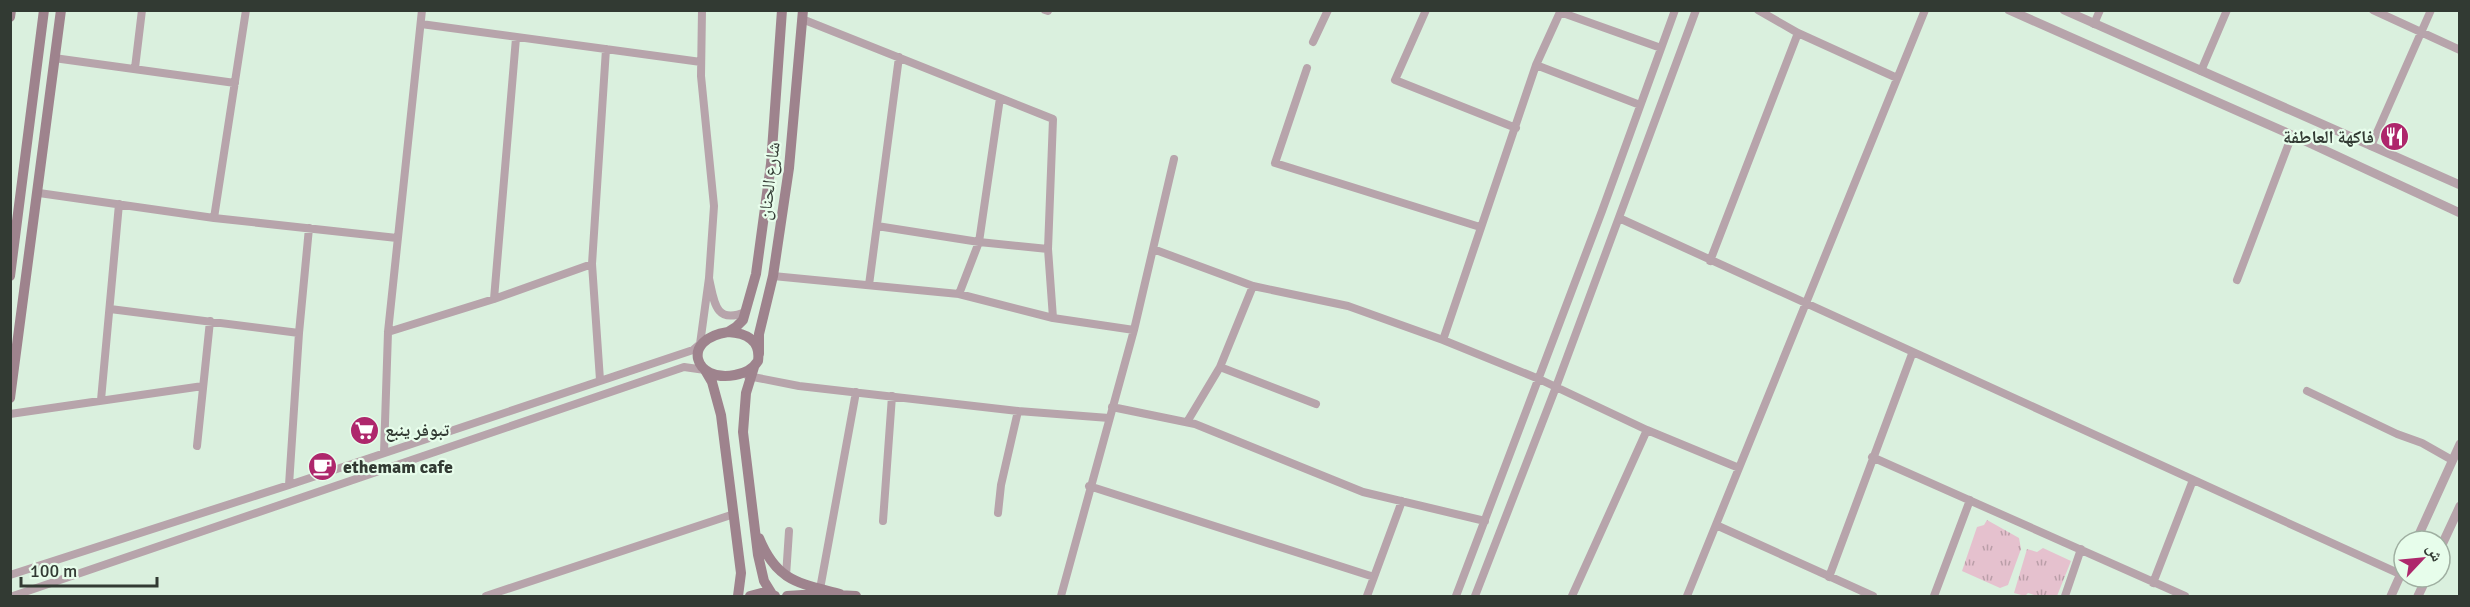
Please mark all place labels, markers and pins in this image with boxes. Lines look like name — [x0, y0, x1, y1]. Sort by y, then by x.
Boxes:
restaurant icon: فاكهة العاطفة — [2379, 121, 2411, 153]
place label: فاكهة العاطفة — [2283, 126, 2374, 148]
supermarket icon: تبوفر ينبع — [348, 414, 380, 446]
place label: تبوفر ينبع — [385, 419, 449, 442]
cafe icon: ethemam cafe — [306, 451, 338, 483]
place label: ethemam cafe — [343, 456, 453, 478]

